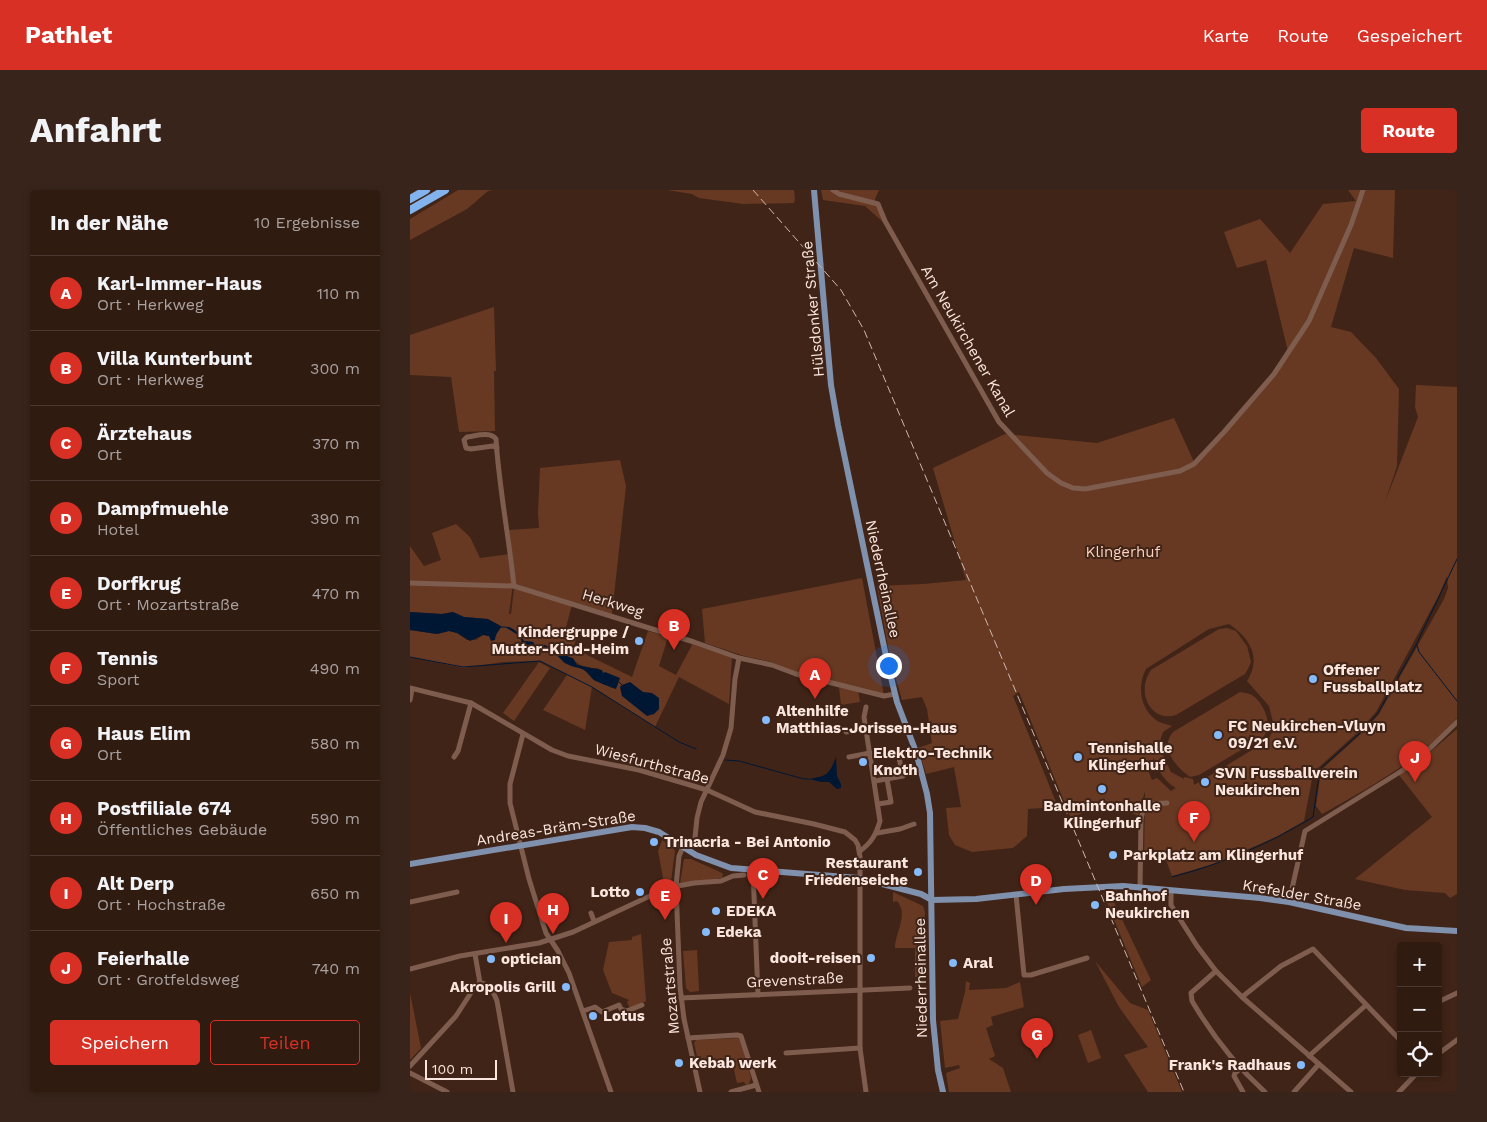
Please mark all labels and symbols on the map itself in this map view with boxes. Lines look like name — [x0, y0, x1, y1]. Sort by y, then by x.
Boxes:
street label: Hülsdonker Straße — [798, 240, 828, 378]
street label: Am Neukirchener Kanal — [917, 262, 1019, 420]
street label: Niederrheinallee — [862, 518, 904, 640]
park label: Klingerhuf — [1086, 543, 1161, 561]
street label: Herkweg — [580, 585, 646, 621]
pin: B — [658, 609, 690, 650]
place label: Kindergruppe / Mutter-Kind-Heim — [491, 623, 629, 658]
marker: Kindergruppe / Mutter-Kind-Heim — [633, 635, 645, 647]
your location — [876, 653, 902, 679]
pin: A — [799, 658, 831, 699]
place label: Offener Fussballplatz — [1323, 661, 1422, 696]
marker: Offener Fussballplatz — [1307, 673, 1319, 685]
place label: Altenhilfe Matthias-Jorissen-Haus — [776, 702, 957, 737]
marker: Altenhilfe Matthias-Jorissen-Haus — [760, 714, 772, 726]
place label: FC Neukirchen-Vluyn 09/21 e.V. — [1228, 717, 1386, 752]
marker: FC Neukirchen-Vluyn 09/21 e.V. — [1212, 729, 1224, 741]
place label: Tennishalle Klingerhuf — [1088, 739, 1173, 774]
street label: Wiesfurthstraße — [593, 740, 711, 788]
pin: J — [1399, 741, 1431, 782]
place label: Elektro-Technik Knoth — [873, 744, 992, 779]
marker: Tennishalle Klingerhuf — [1072, 751, 1084, 763]
marker: Elektro-Technik Knoth — [857, 756, 869, 768]
place label: SVN Fussballverein Neukirchen — [1215, 764, 1358, 799]
marker: SVN Fussballverein Neukirchen — [1199, 776, 1211, 788]
marker: Badmintonhalle Klingerhuf — [1096, 783, 1108, 795]
place label: Badmintonhalle Klingerhuf — [1043, 797, 1161, 832]
pin: F — [1178, 801, 1210, 842]
street label: Andreas-Bräm-Straße — [475, 807, 637, 849]
place label: Trinacria - Bei Antonio — [664, 833, 831, 851]
marker: Trinacria - Bei Antonio — [648, 836, 660, 848]
place label: Parkplatz am Klingerhuf — [1123, 846, 1304, 864]
marker: Parkplatz am Klingerhuf — [1107, 849, 1119, 861]
place label: Restaurant Friedenseiche — [805, 854, 908, 889]
pin: C — [747, 858, 779, 899]
pin: D — [1020, 864, 1052, 905]
marker: Restaurant Friedenseiche — [912, 866, 924, 878]
street label: Krefelder Straße — [1241, 876, 1363, 914]
pin: E — [649, 879, 681, 920]
place label: Lotto — [591, 883, 630, 901]
marker: Lotto — [634, 886, 646, 898]
place label: Bahnhof Neukirchen — [1105, 887, 1190, 922]
pin: H — [537, 893, 569, 934]
marker: Bahnhof Neukirchen — [1089, 899, 1101, 911]
pin: I — [490, 902, 522, 943]
place label: EDEKA — [726, 902, 777, 920]
marker: EDEKA — [710, 905, 722, 917]
street label: Niederrheinallee — [911, 918, 931, 1038]
place label: Edeka — [716, 923, 762, 941]
marker: Edeka — [700, 926, 712, 938]
street label: Mozartstraße — [657, 937, 683, 1035]
place label: dooit-reisen — [770, 949, 861, 967]
place label: optician — [501, 950, 561, 968]
marker: dooit-reisen — [865, 952, 877, 964]
marker: optician — [485, 953, 497, 965]
place label: Aral — [963, 954, 993, 972]
marker: Aral — [947, 957, 959, 969]
street label: Grevenstraße — [746, 968, 844, 992]
place label: Akropolis Grill — [450, 978, 556, 996]
marker: Akropolis Grill — [560, 981, 572, 993]
place label: Lotus — [603, 1007, 645, 1025]
marker: Lotus — [587, 1010, 599, 1022]
pin: G — [1021, 1018, 1053, 1059]
place label: Kebab werk — [689, 1054, 777, 1072]
place label: Frank's Radhaus — [1169, 1056, 1291, 1074]
scale bar — [425, 1057, 498, 1080]
marker: Kebab werk — [673, 1057, 685, 1069]
marker: Frank's Radhaus — [1295, 1059, 1307, 1071]

